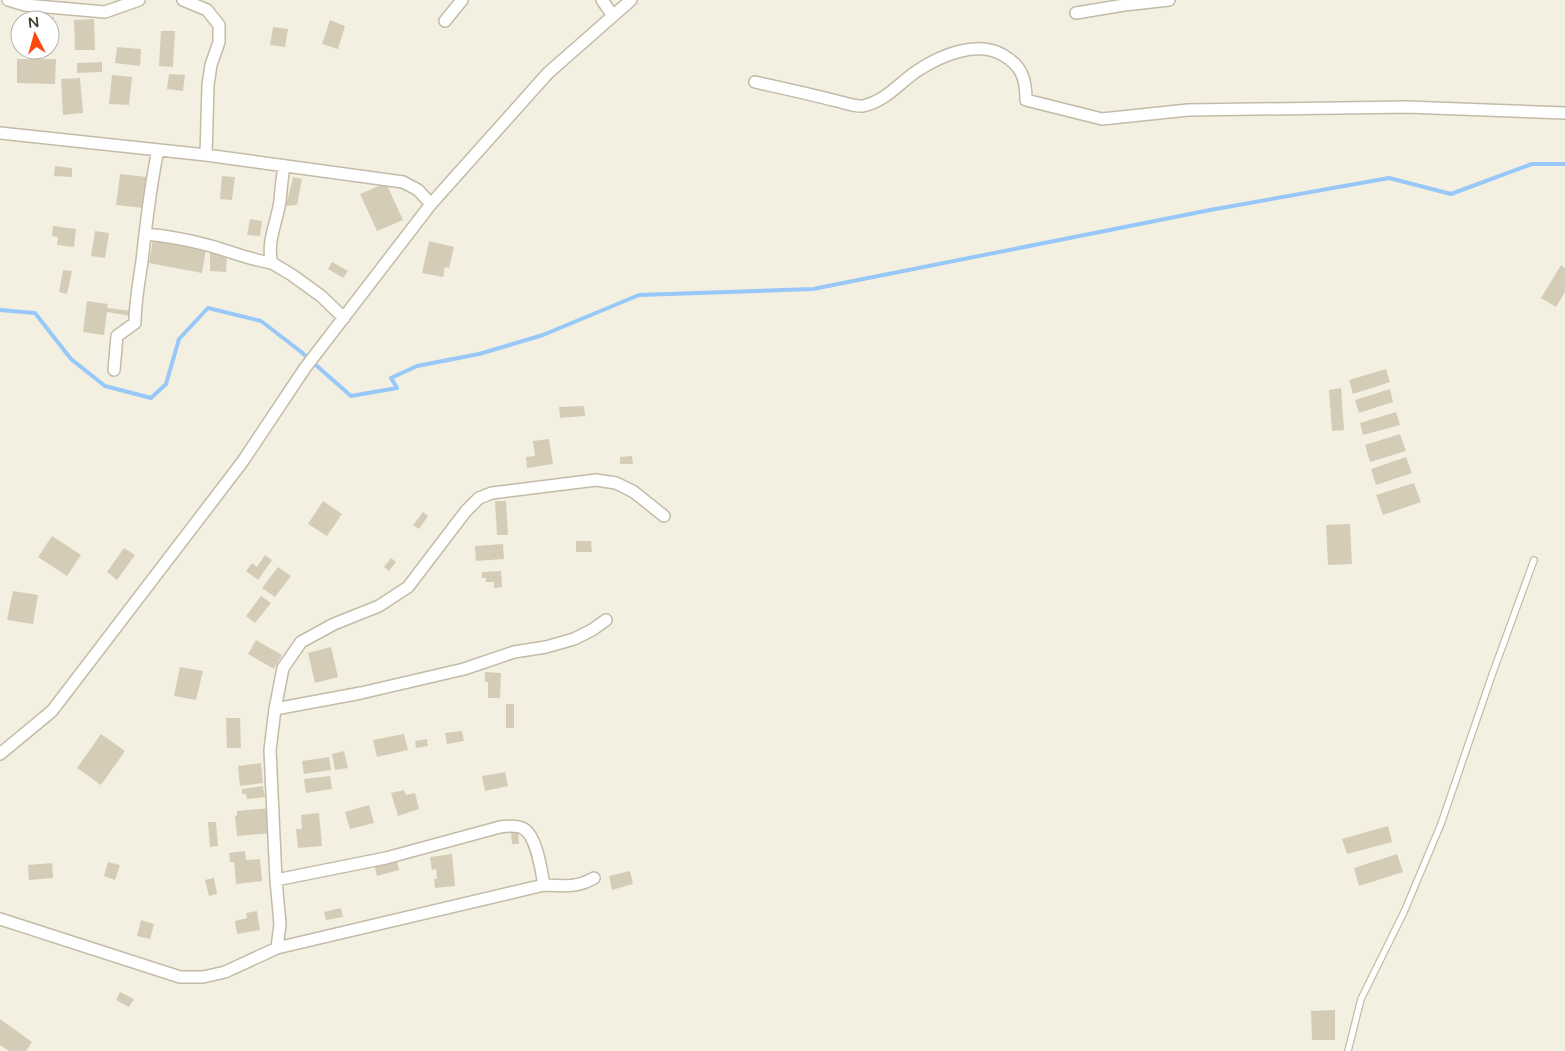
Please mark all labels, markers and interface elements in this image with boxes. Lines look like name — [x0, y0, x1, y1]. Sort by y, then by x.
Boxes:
north arrow — [10, 10, 60, 60]
text: N — [27, 14, 40, 32]

